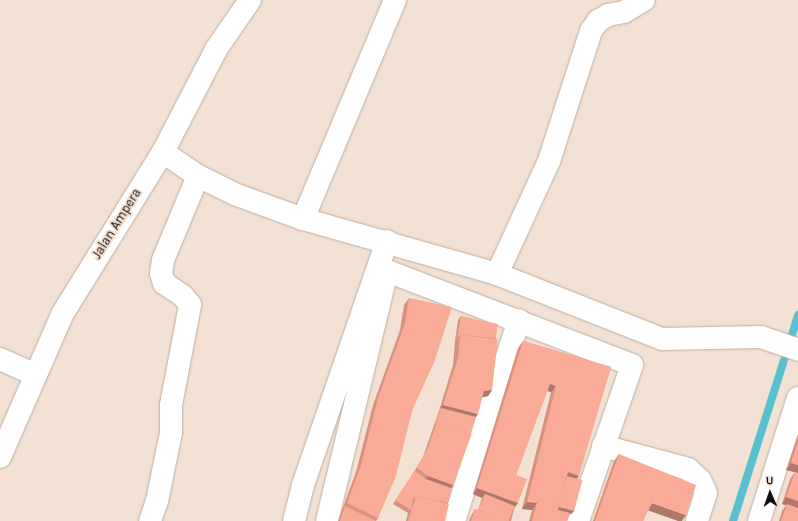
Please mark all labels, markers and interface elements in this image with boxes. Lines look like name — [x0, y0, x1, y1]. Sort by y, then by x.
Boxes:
street label: Jalan Ampera — [89, 186, 145, 262]
north arrow — [750, 473, 790, 513]
text: U — [766, 474, 774, 487]

